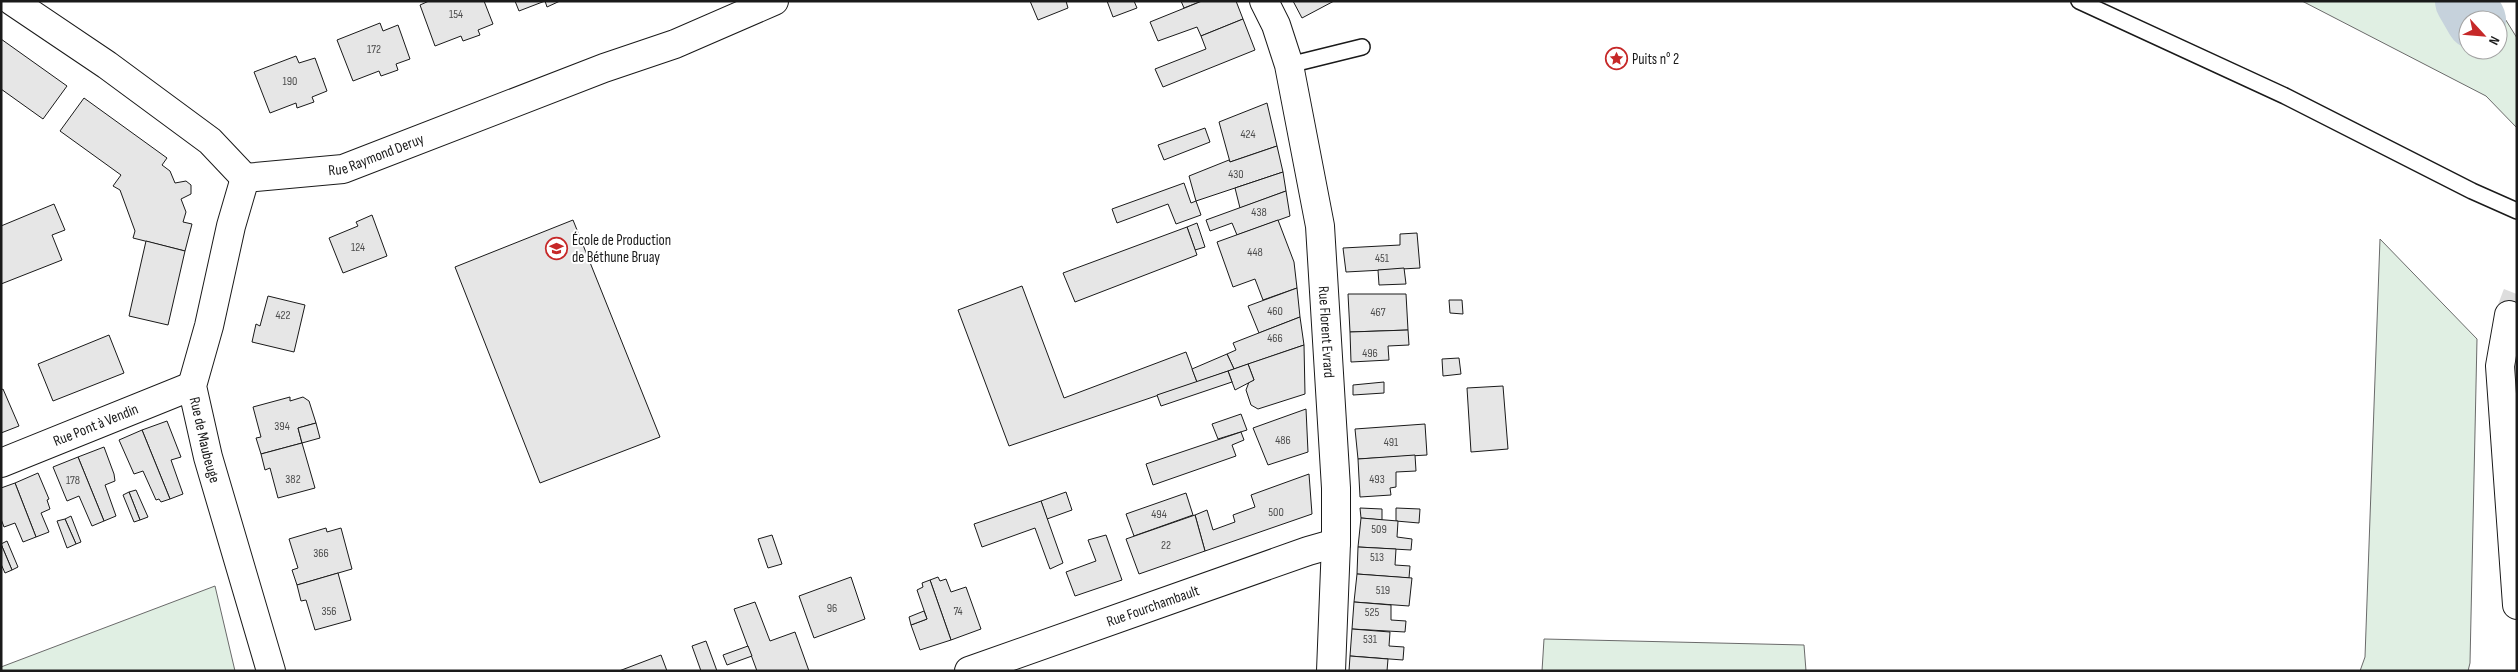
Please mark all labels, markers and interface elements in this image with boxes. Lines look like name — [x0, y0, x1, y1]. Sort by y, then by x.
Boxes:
house number: 154 — [449, 7, 463, 22]
north arrow — [2458, 10, 2508, 60]
text: N — [2485, 33, 2504, 48]
house number: 172 — [367, 42, 381, 57]
place icon: Puits n° 2 — [1604, 47, 1628, 71]
place label: Puits n° 2 — [1632, 50, 1679, 69]
house number: 190 — [283, 74, 297, 89]
house number: 424 — [1241, 127, 1255, 142]
street label: Rue Raymond Deruy — [327, 129, 427, 180]
house number: 430 — [1228, 167, 1244, 182]
house number: 438 — [1251, 205, 1267, 220]
place label: École de Production de Béthune Bruay — [572, 231, 671, 267]
school or university icon: École de Production de Béthune Bruay — [544, 237, 568, 261]
house number: 124 — [351, 240, 365, 255]
house number: 448 — [1247, 245, 1263, 260]
house number: 451 — [1375, 251, 1390, 266]
street label: Rue Florent Evrard — [1314, 285, 1339, 379]
house number: 460 — [1267, 304, 1283, 319]
house number: 467 — [1370, 305, 1386, 320]
house number: 422 — [276, 308, 291, 323]
house number: 466 — [1267, 331, 1283, 346]
house number: 496 — [1362, 346, 1378, 361]
street label: Rue de Maubeuge — [185, 395, 225, 485]
street label: Rue Pont à Vendin — [50, 399, 141, 451]
house number: 394 — [274, 419, 290, 434]
house number: 486 — [1275, 433, 1291, 448]
house number: 491 — [1384, 435, 1399, 450]
house number: 382 — [285, 472, 301, 487]
house number: 493 — [1369, 472, 1385, 487]
house number: 178 — [66, 473, 80, 488]
house number: 500 — [1268, 505, 1284, 520]
house number: 494 — [1151, 507, 1167, 522]
house number: 509 — [1371, 522, 1387, 537]
house number: 22 — [1161, 538, 1171, 553]
house number: 366 — [313, 546, 329, 561]
house number: 513 — [1370, 550, 1384, 565]
street label: Rue Fourchambault — [1104, 581, 1202, 631]
house number: 519 — [1376, 583, 1390, 598]
house number: 96 — [827, 601, 837, 616]
house number: 356 — [321, 604, 337, 619]
house number: 74 — [953, 604, 963, 619]
house number: 525 — [1365, 605, 1379, 620]
house number: 531 — [1363, 632, 1378, 647]

